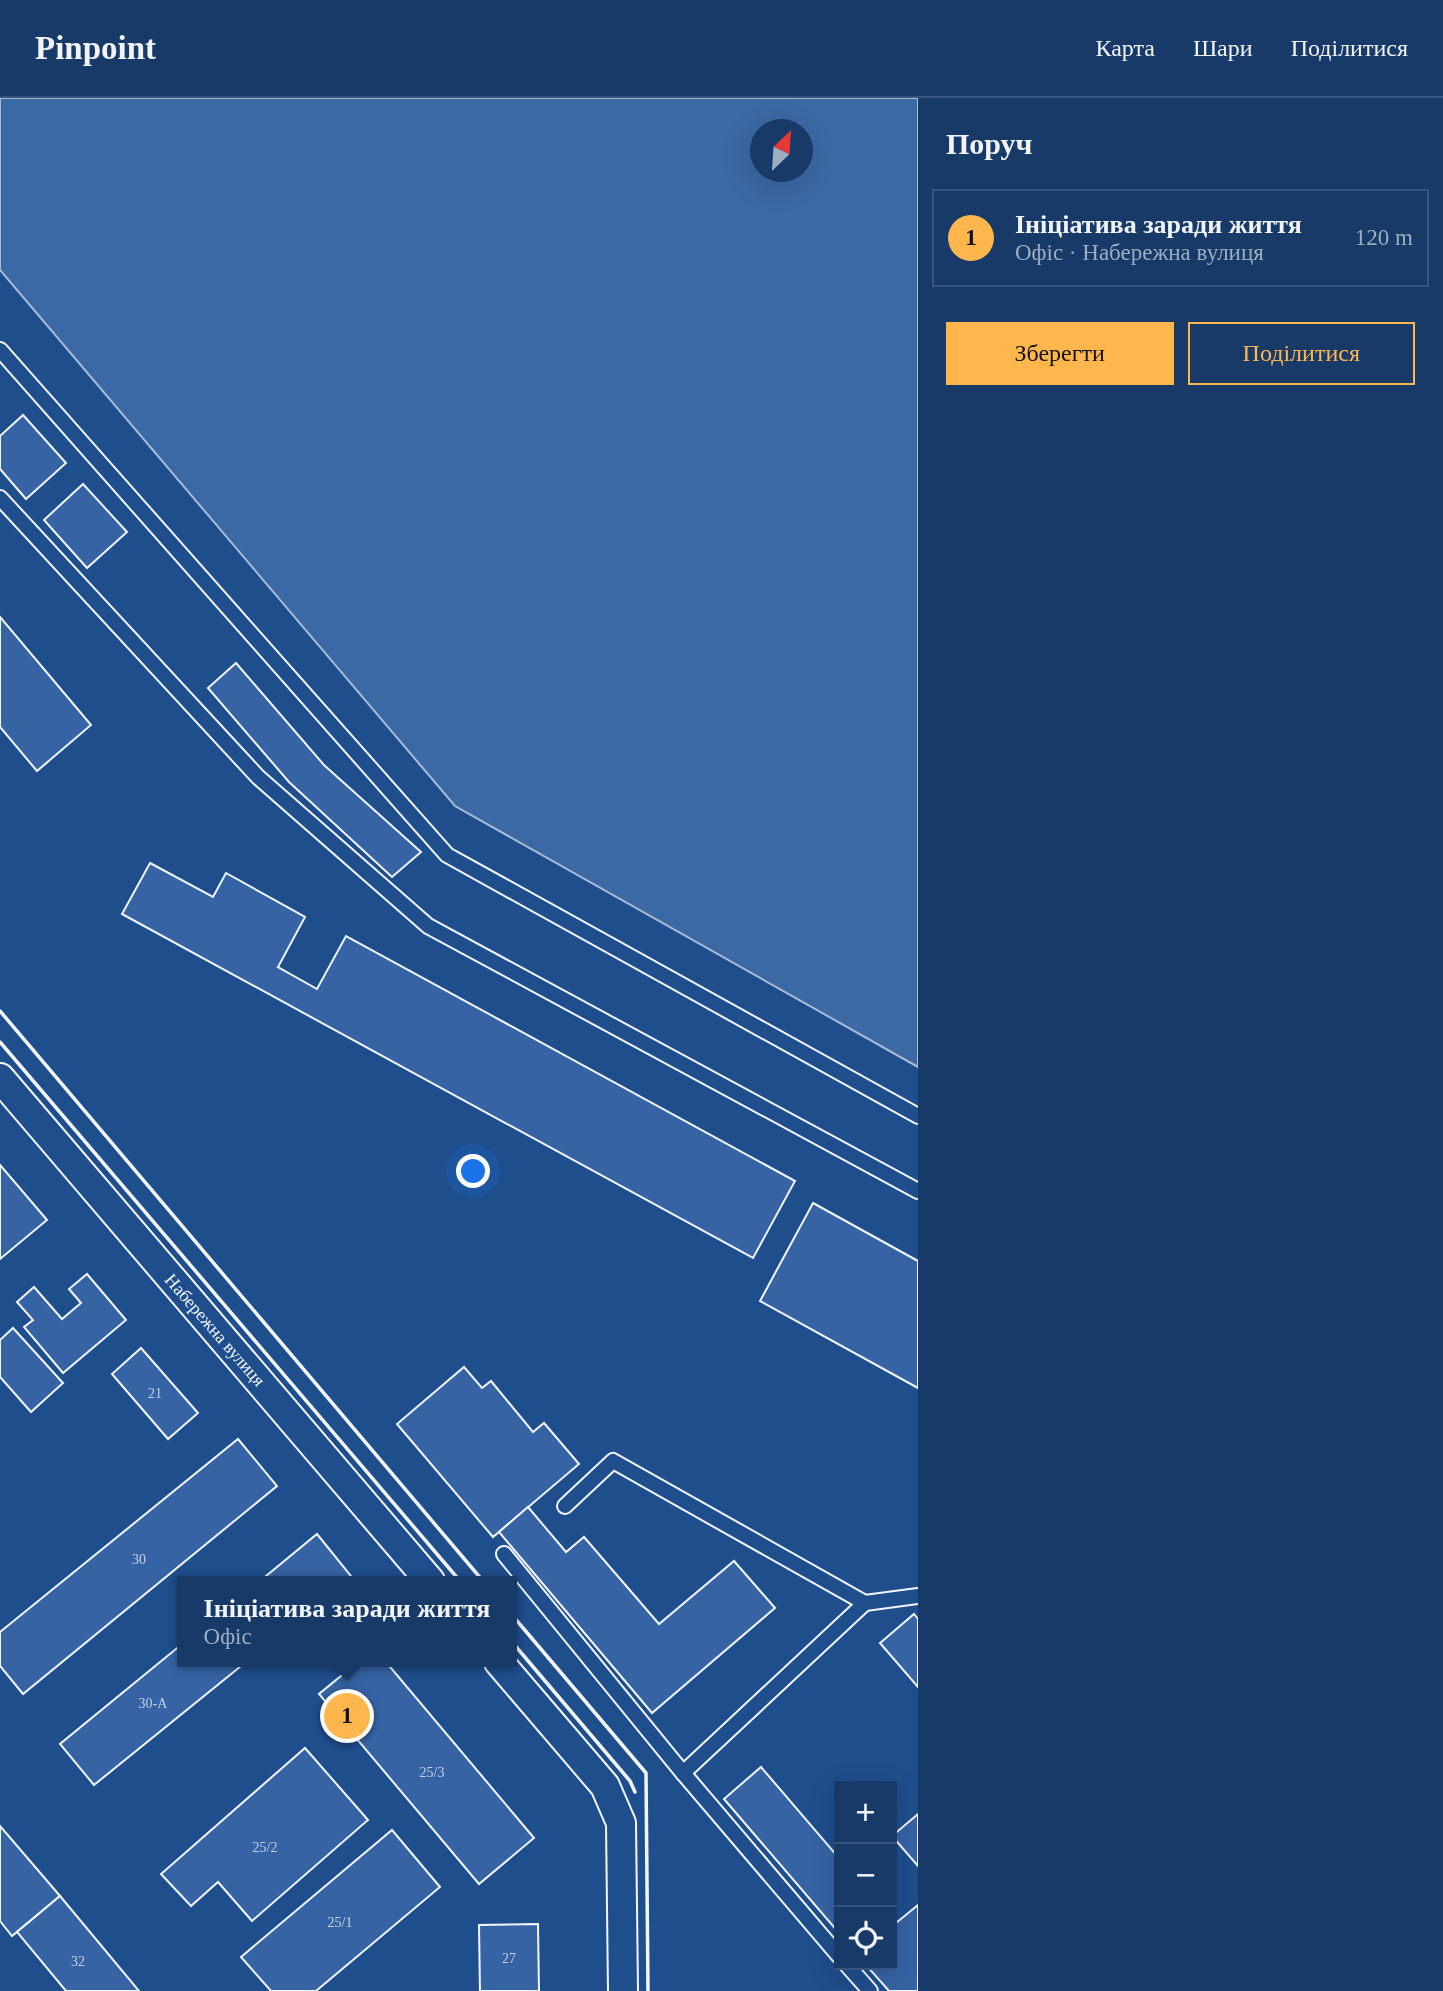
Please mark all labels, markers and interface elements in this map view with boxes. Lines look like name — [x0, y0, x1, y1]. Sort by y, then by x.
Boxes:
text: Pinpoint — [35, 30, 156, 66]
text: Карта — [1095, 35, 1155, 61]
text: Шари — [1193, 35, 1253, 61]
text: Поділитися — [1291, 35, 1408, 61]
north arrow — [750, 119, 813, 182]
text: Поруч — [946, 127, 1033, 160]
text: Ініціатива заради життя — [1015, 210, 1302, 239]
text: 1 — [965, 225, 977, 250]
text: 120 m — [1355, 225, 1413, 250]
text: Офіс · Набережна вулиця — [1015, 240, 1264, 265]
button: Зберегти — [946, 322, 1174, 385]
button: Поділитися — [1188, 322, 1415, 385]
your location — [456, 1154, 490, 1188]
street label: Набережна вулиця — [161, 1270, 269, 1390]
house number: 21 — [148, 1386, 162, 1401]
house number: 30 — [132, 1552, 146, 1567]
popup — [177, 1576, 517, 1667]
text: Ініціатива заради життя — [204, 1594, 490, 1623]
text: Офіс — [204, 1624, 252, 1649]
pin: 1 — [324, 1690, 370, 1742]
house number: 30-А — [139, 1696, 168, 1711]
house number: 25/3 — [420, 1765, 444, 1780]
map controls — [834, 1781, 897, 1970]
button: + — [834, 1781, 897, 1844]
house number: 25/2 — [253, 1840, 277, 1855]
button: − — [834, 1844, 897, 1907]
button: locate — [834, 1907, 897, 1970]
house number: 25/1 — [328, 1915, 352, 1930]
house number: 27 — [502, 1951, 516, 1966]
house number: 32 — [71, 1954, 85, 1969]

